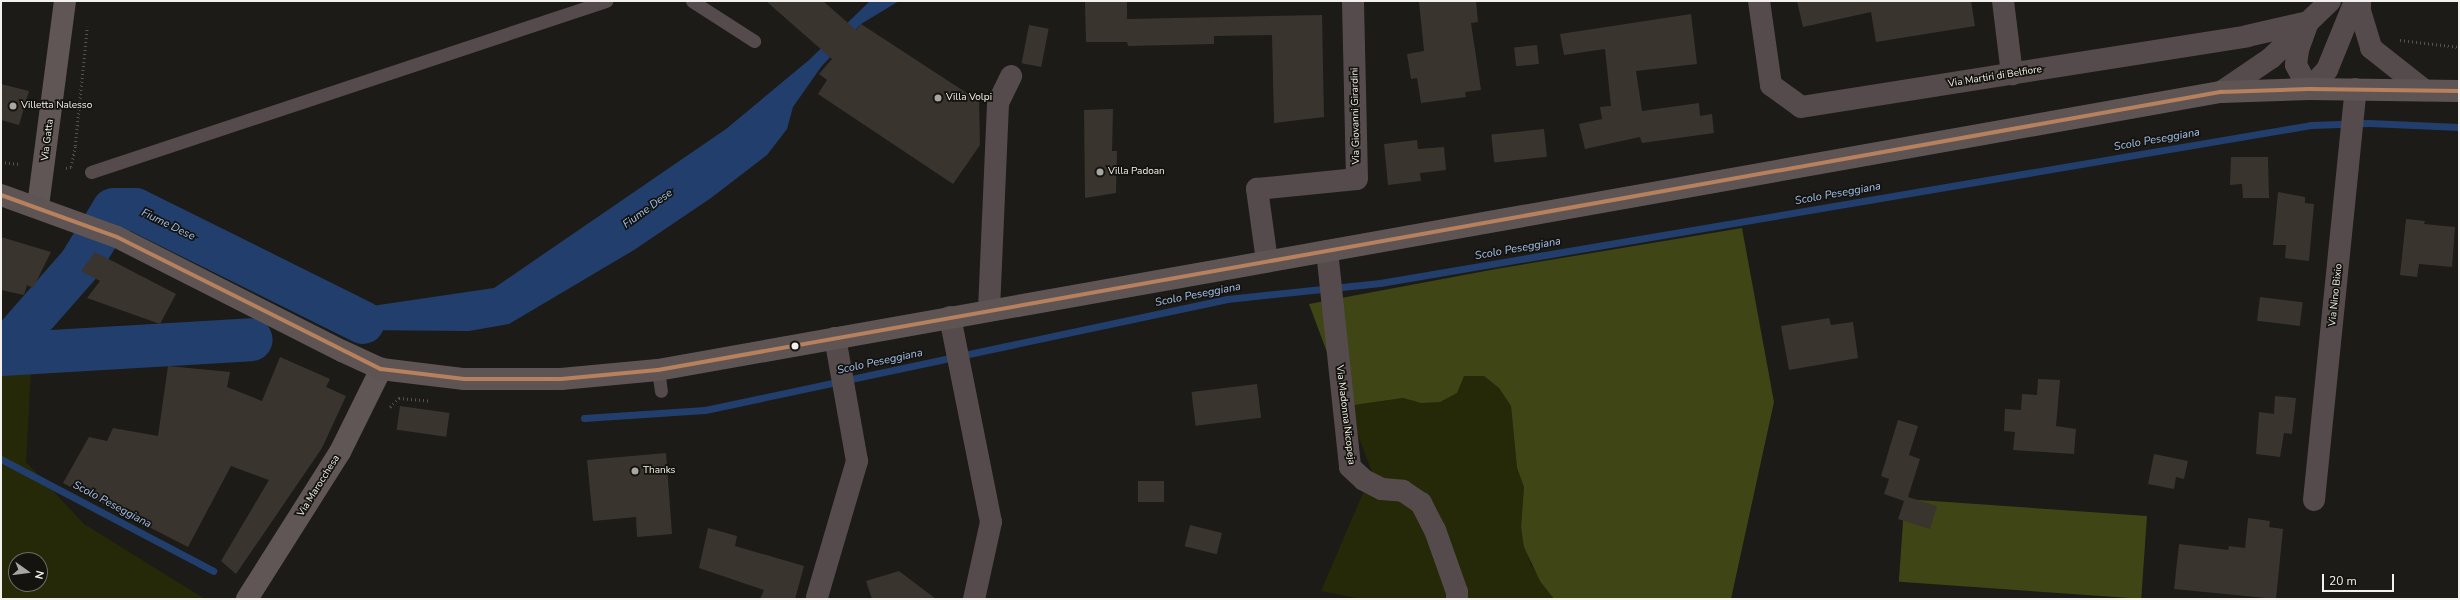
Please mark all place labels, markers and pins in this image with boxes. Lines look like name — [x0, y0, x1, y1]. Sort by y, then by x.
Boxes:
place label: Villa Volpi — [946, 92, 992, 104]
marker: Villa Volpi — [933, 93, 943, 103]
place label: Villetta Nalesso — [21, 100, 92, 112]
marker: Villetta Nalesso — [8, 101, 18, 111]
place label: Villa Padoan — [1108, 166, 1165, 178]
marker: Villa Padoan — [1095, 167, 1105, 177]
unlabelled marker — [790, 341, 800, 351]
place label: Thanks — [643, 465, 675, 477]
marker: Thanks — [630, 466, 640, 476]

